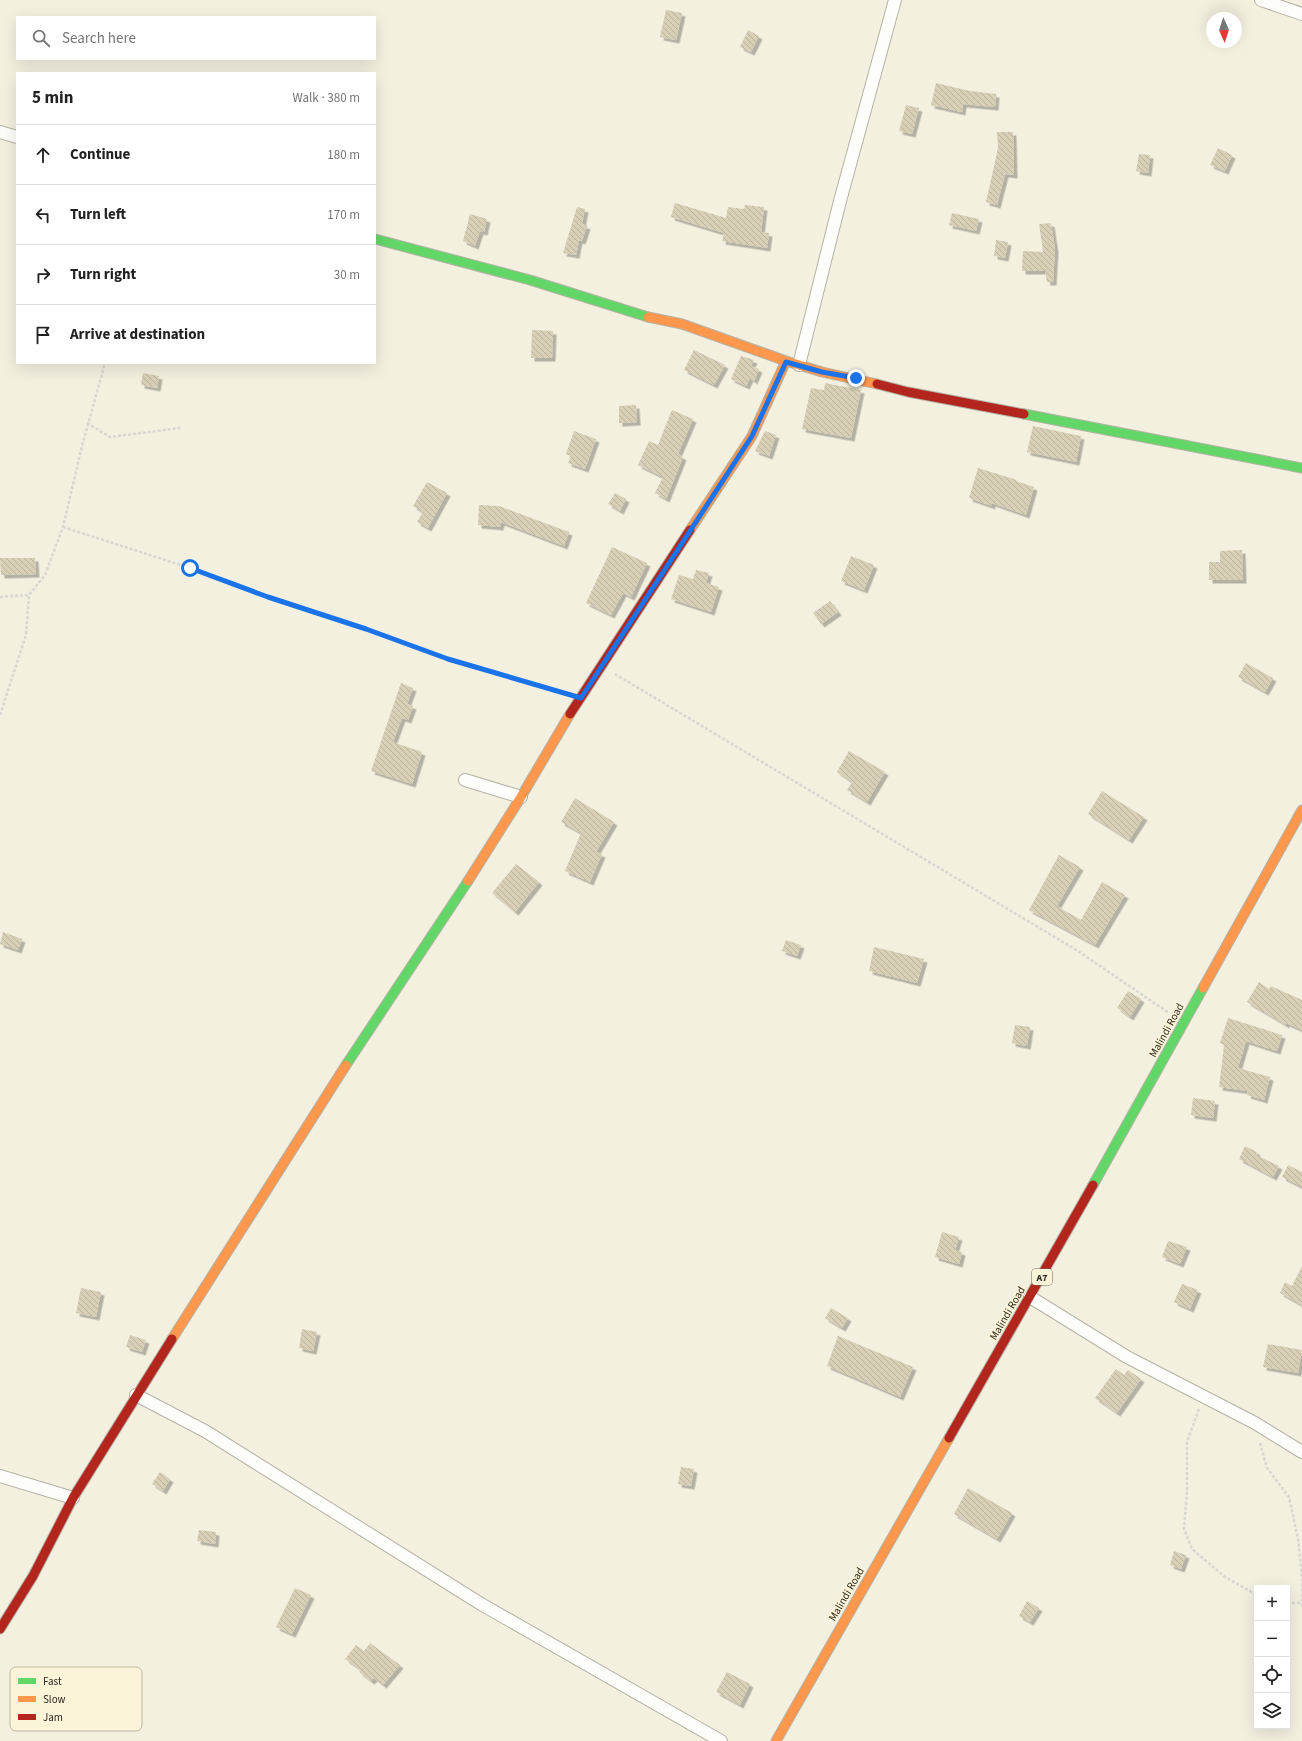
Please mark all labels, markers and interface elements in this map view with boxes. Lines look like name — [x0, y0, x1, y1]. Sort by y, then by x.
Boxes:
north arrow — [1206, 12, 1242, 48]
search box — [16, 16, 376, 60]
icon: search — [30, 27, 52, 49]
text: Search here — [62, 28, 136, 49]
text: 5 min — [32, 86, 73, 110]
text: Walk · 380 m — [292, 89, 360, 107]
icon: ahead — [32, 144, 54, 166]
text: Continue — [70, 144, 130, 165]
text: 180 m — [327, 146, 360, 164]
icon: left — [32, 204, 54, 226]
text: Turn left — [70, 204, 126, 225]
text: 170 m — [327, 206, 360, 224]
icon: right — [32, 264, 54, 286]
text: Turn right — [70, 264, 136, 285]
text: 30 m — [334, 266, 360, 284]
icon: arrive — [32, 324, 54, 346]
text: Arrive at destination — [70, 324, 205, 345]
route end — [847, 369, 865, 387]
route start — [181, 559, 199, 577]
street label: Malindi Road — [1145, 1000, 1187, 1060]
road number: A7 — [1032, 1269, 1052, 1285]
street label: Malindi Road — [986, 1284, 1029, 1343]
street label: Malindi Road — [825, 1565, 868, 1624]
map controls — [1254, 1585, 1290, 1729]
button: + — [1254, 1585, 1290, 1621]
button: − — [1254, 1621, 1290, 1657]
button: locate — [1254, 1657, 1290, 1693]
legend — [10, 1667, 142, 1731]
text: Fast — [43, 1674, 62, 1689]
text: Slow — [43, 1692, 66, 1707]
button: layers — [1254, 1693, 1290, 1729]
text: Jam — [43, 1710, 63, 1725]

